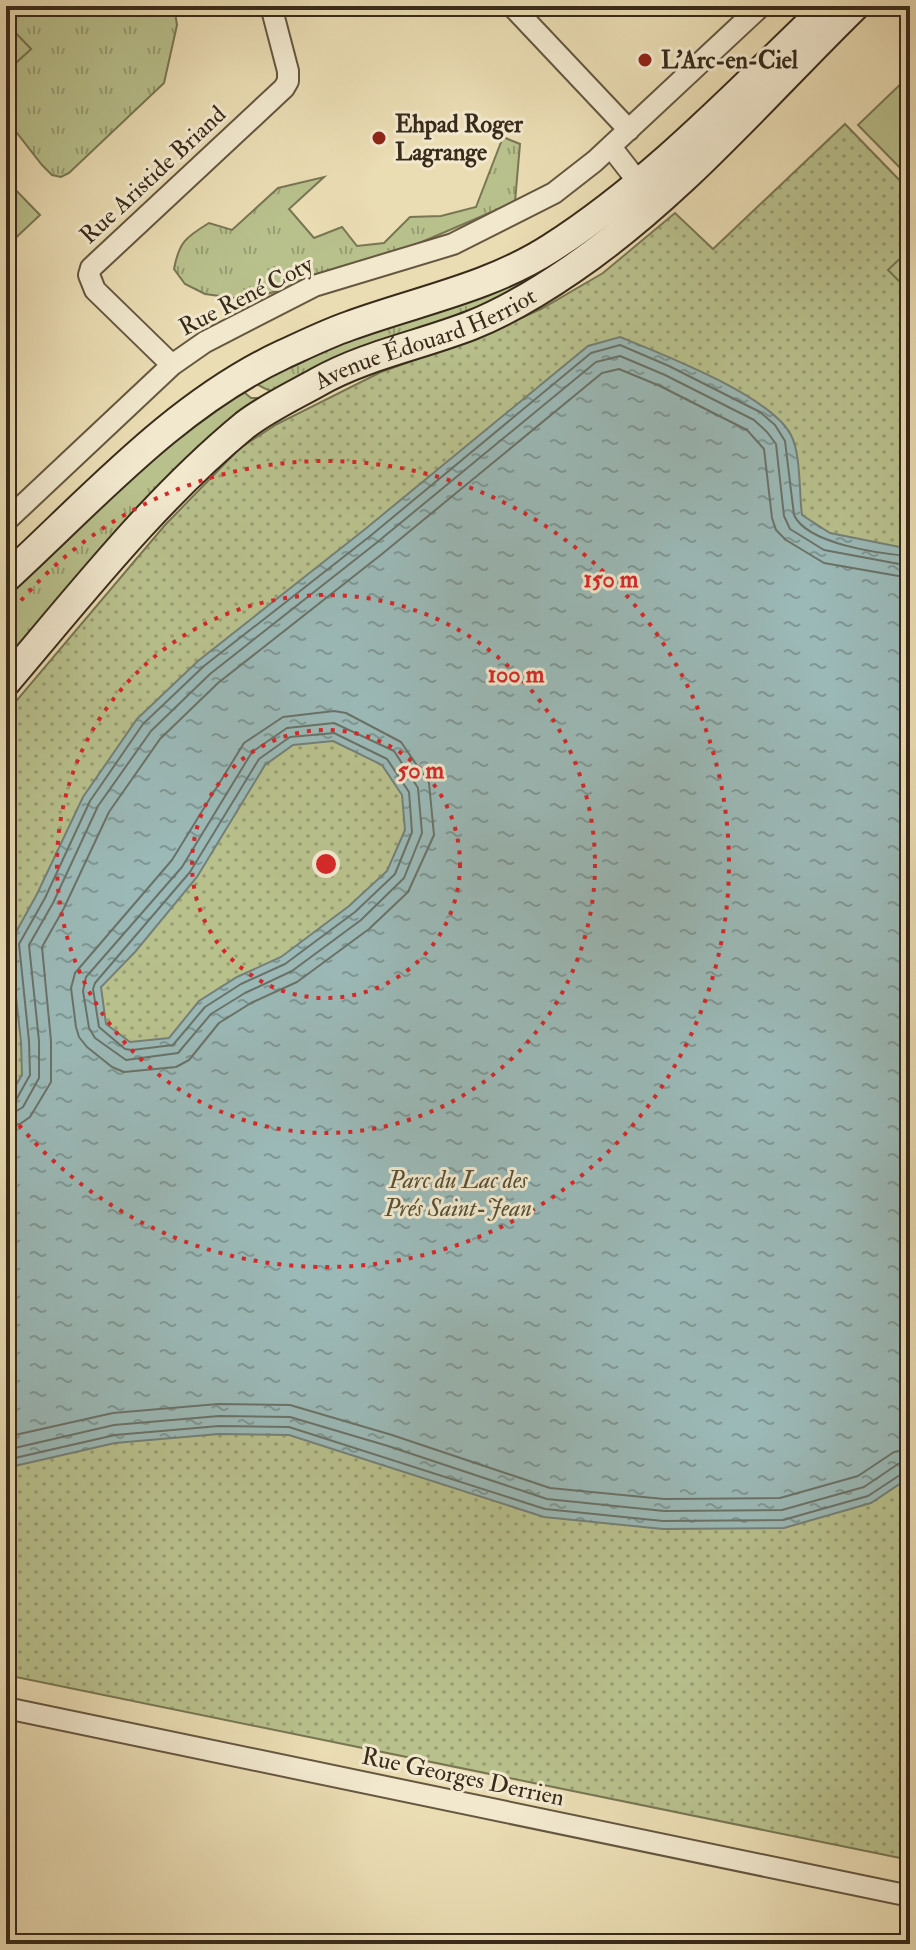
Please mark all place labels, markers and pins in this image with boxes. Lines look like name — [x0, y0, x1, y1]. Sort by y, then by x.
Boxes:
place label: L'Arc-en-Ciel — [661, 45, 799, 76]
marker: L'Arc-en-Ciel — [636, 51, 654, 69]
place label: Ehpad Roger Lagrange — [395, 109, 524, 168]
marker: Ehpad Roger Lagrange — [370, 129, 388, 147]
centre of rings — [312, 850, 340, 878]

